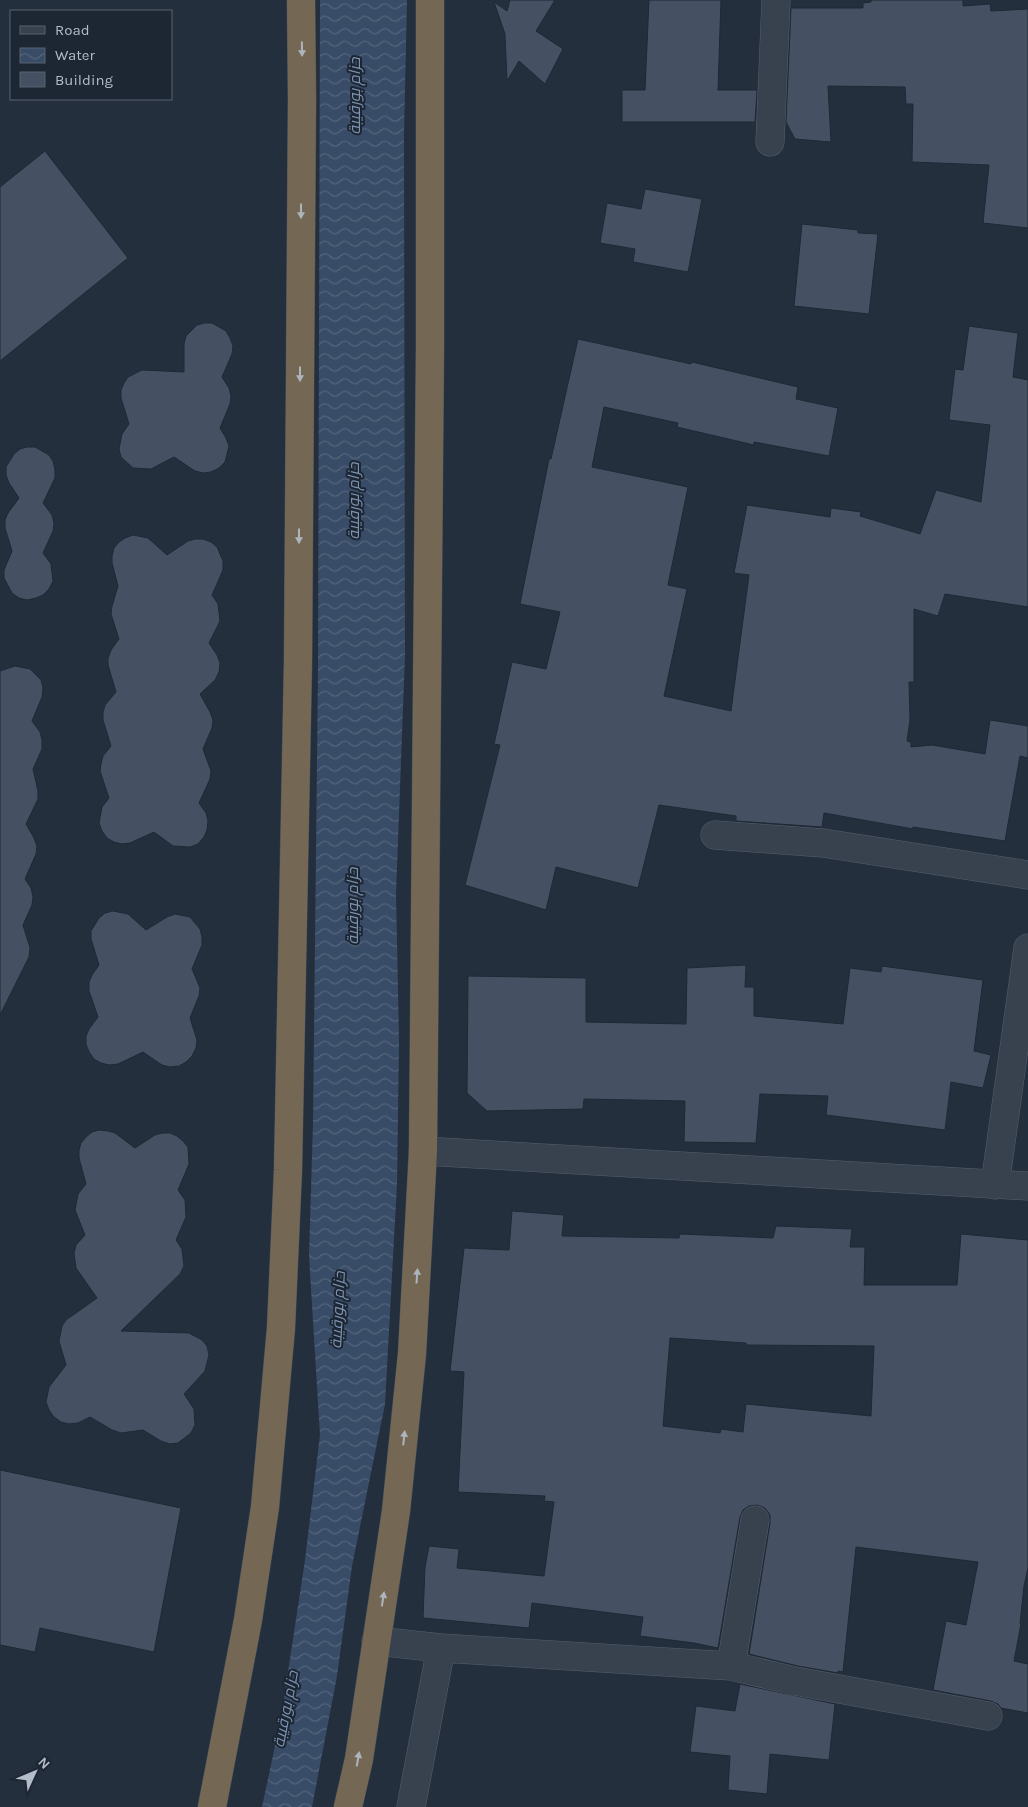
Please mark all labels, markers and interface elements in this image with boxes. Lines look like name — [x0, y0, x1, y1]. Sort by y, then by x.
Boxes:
legend — [10, 10, 172, 100]
text: Road — [55, 21, 90, 39]
one-way arrow — [298, 41, 306, 57]
text: Water — [55, 46, 96, 64]
water label: حزام بورقيبة — [345, 56, 366, 135]
text: Building — [55, 71, 113, 89]
one-way arrow — [297, 203, 305, 219]
one-way arrow — [296, 366, 304, 382]
water label: حزام بورقيبة — [344, 461, 365, 540]
one-way arrow — [295, 528, 303, 544]
water label: حزام بورقيبة — [343, 866, 364, 945]
one-way arrow — [413, 1267, 421, 1283]
water label: حزام بورقيبة — [326, 1270, 351, 1349]
one-way arrow — [400, 1429, 408, 1445]
one-way arrow — [379, 1590, 387, 1606]
water label: حزام بورقيبة — [269, 1668, 304, 1749]
north arrow — [10, 1747, 60, 1797]
one-way arrow — [355, 1751, 363, 1767]
text: N — [34, 1754, 54, 1773]

